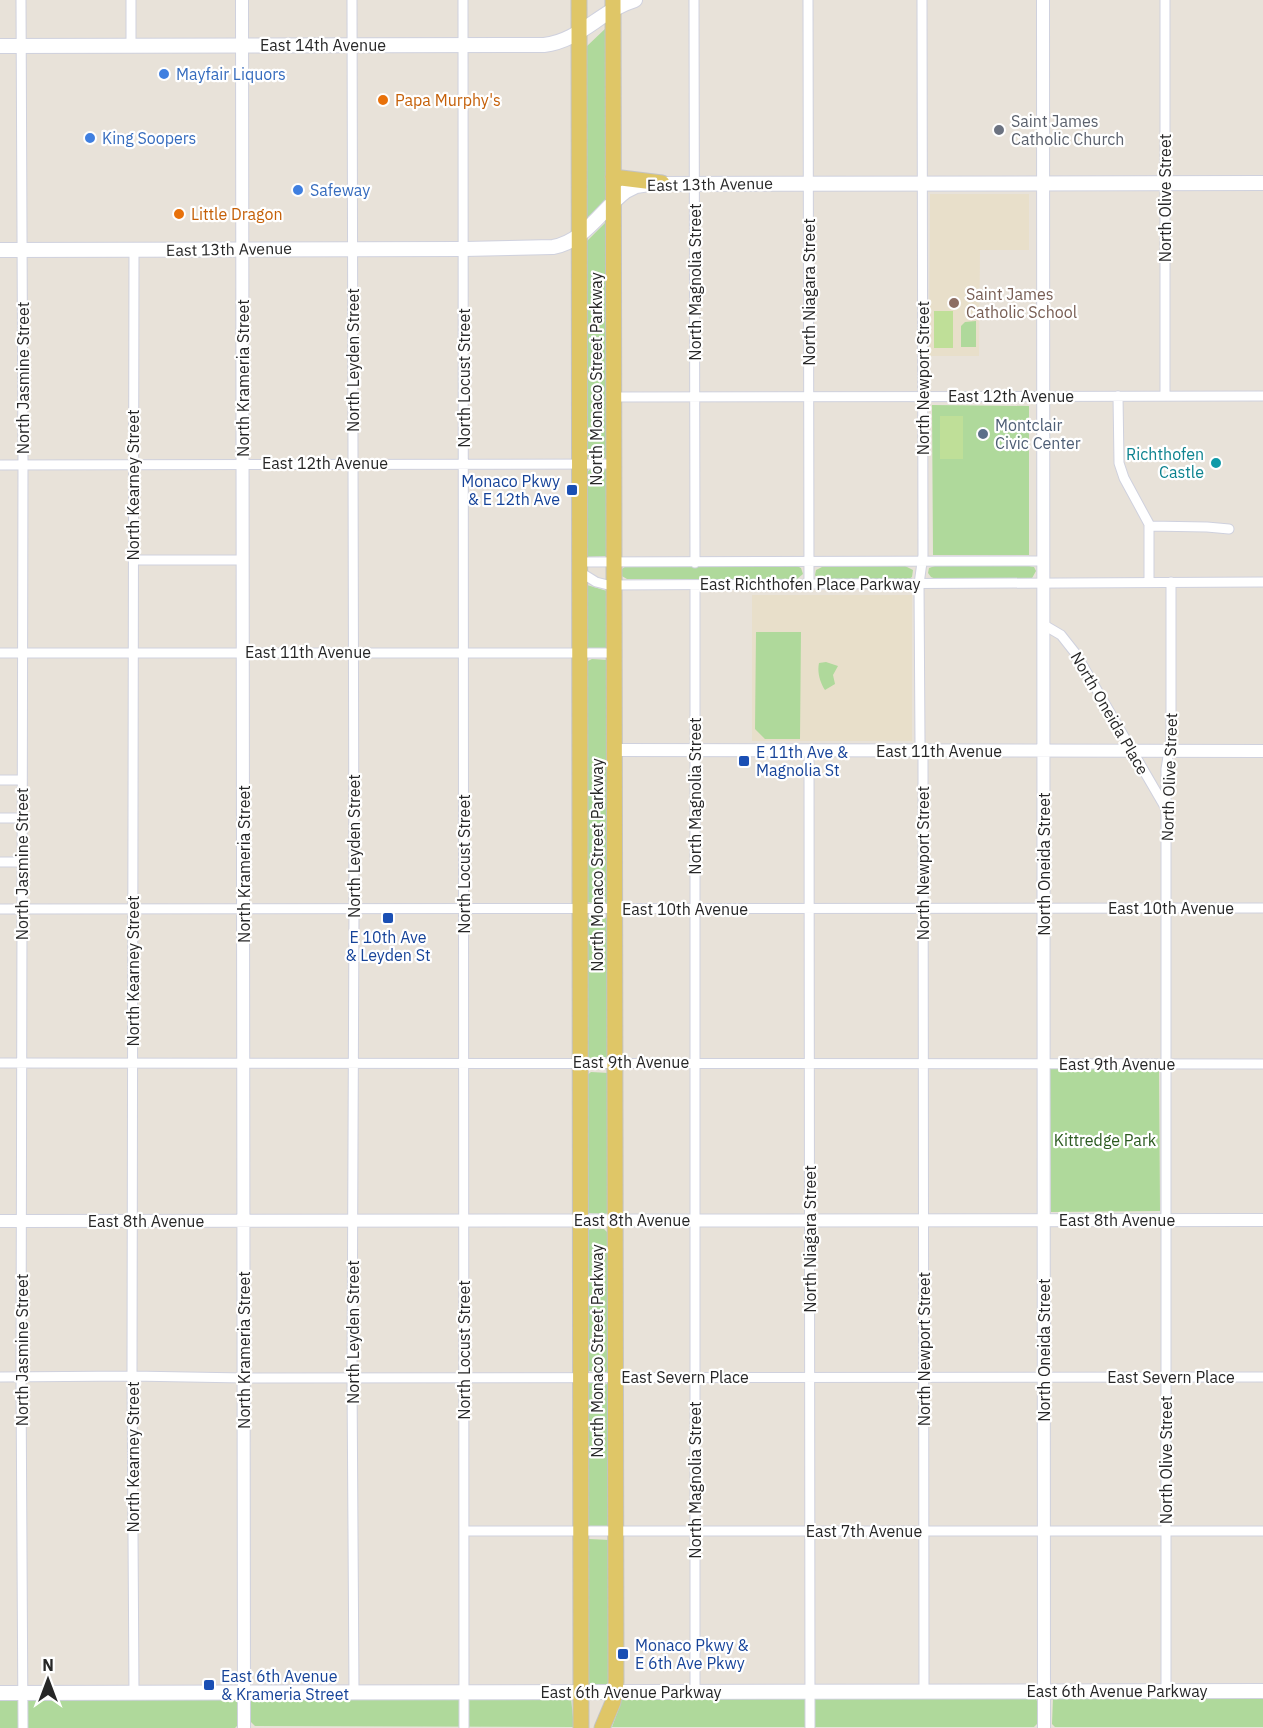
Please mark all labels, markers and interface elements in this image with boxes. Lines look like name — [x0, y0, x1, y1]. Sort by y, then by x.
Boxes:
street label: East 14th Avenue — [260, 35, 386, 55]
place label: Mayfair Liquors — [176, 64, 286, 84]
marker: Mayfair Liquors — [157, 67, 171, 81]
place label: Papa Murphy's — [395, 90, 501, 110]
marker: Papa Murphy's — [376, 93, 390, 107]
place label: Saint James Catholic Church — [1011, 111, 1124, 149]
marker: Saint James Catholic Church — [992, 123, 1006, 137]
place label: King Soopers — [102, 128, 196, 148]
marker: King Soopers — [83, 131, 97, 145]
street label: North Olive Street — [1155, 134, 1175, 262]
street label: East 13th Avenue — [647, 173, 773, 195]
place label: Safeway — [310, 180, 370, 200]
marker: Safeway — [291, 183, 305, 197]
street label: North Magnolia Street — [685, 203, 705, 361]
place label: Little Dragon — [191, 204, 283, 224]
marker: Little Dragon — [172, 207, 186, 221]
street label: North Niagara Street — [799, 218, 819, 366]
street label: East 13th Avenue — [166, 238, 292, 260]
street label: North Monaco Street Parkway — [586, 272, 606, 486]
place label: Saint James Catholic School — [966, 284, 1077, 322]
street label: North Leyden Street — [343, 288, 363, 432]
marker: Saint James Catholic School — [947, 296, 961, 310]
street label: North Krameria Street — [233, 299, 253, 457]
street label: North Newport Street — [913, 301, 933, 455]
street label: North Jasmine Street — [13, 302, 33, 454]
street label: North Locust Street — [454, 308, 474, 448]
street label: East 12th Avenue — [948, 386, 1074, 406]
street label: North Kearney Street — [123, 409, 143, 561]
place label: Montclair Civic Center — [995, 415, 1081, 453]
marker: Montclair Civic Center — [976, 427, 990, 441]
place label: Richthofen Castle — [1126, 444, 1204, 482]
street label: East 12th Avenue — [262, 453, 388, 473]
marker: Richthofen Castle — [1209, 456, 1223, 470]
place label: Monaco Pkwy & E 12th Ave — [461, 471, 560, 509]
marker: Monaco Pkwy & E 12th Ave — [565, 483, 579, 497]
street label: East Richthofen Place Parkway — [700, 574, 920, 594]
street label: East 11th Avenue — [245, 642, 371, 662]
street label: North Oneida Place — [1067, 648, 1153, 778]
street label: North Olive Street — [1157, 712, 1181, 842]
street label: North Magnolia Street — [685, 717, 705, 875]
street label: East 11th Avenue — [876, 741, 1002, 761]
place label: E 11th Ave & Magnolia St — [756, 742, 848, 780]
marker: E 11th Ave & Magnolia St — [737, 754, 751, 768]
street label: North Monaco Street Parkway — [587, 758, 607, 972]
street label: North Leyden Street — [344, 774, 364, 918]
street label: North Krameria Street — [234, 785, 254, 943]
street label: North Newport Street — [913, 786, 933, 940]
street label: North Jasmine Street — [12, 788, 32, 940]
street label: North Oneida Street — [1034, 792, 1054, 936]
street label: North Locust Street — [454, 794, 474, 934]
street label: North Kearney Street — [123, 895, 143, 1047]
street label: East 10th Avenue — [1108, 898, 1234, 918]
street label: East 10th Avenue — [622, 899, 748, 919]
marker: E 10th Ave & Leyden St — [381, 911, 395, 925]
place label: E 10th Ave & Leyden St — [345, 927, 431, 965]
street label: East 9th Avenue — [573, 1052, 689, 1072]
street label: East 9th Avenue — [1059, 1054, 1175, 1074]
park label: Kittredge Park — [1054, 1130, 1157, 1150]
street label: North Niagara Street — [800, 1165, 820, 1313]
street label: East 8th Avenue — [574, 1210, 690, 1230]
street label: East 8th Avenue — [1059, 1210, 1175, 1230]
street label: East 8th Avenue — [88, 1211, 204, 1231]
street label: North Monaco Street Parkway — [587, 1244, 607, 1458]
street label: North Leyden Street — [343, 1260, 363, 1404]
street label: North Krameria Street — [234, 1271, 254, 1429]
street label: North Newport Street — [914, 1272, 934, 1426]
street label: North Jasmine Street — [12, 1274, 32, 1426]
street label: North Oneida Street — [1034, 1278, 1054, 1422]
street label: North Locust Street — [454, 1280, 474, 1420]
street label: East Severn Place — [621, 1367, 749, 1387]
street label: East Severn Place — [1107, 1367, 1235, 1387]
street label: North Kearney Street — [123, 1381, 143, 1533]
street label: North Olive Street — [1156, 1396, 1176, 1524]
street label: North Magnolia Street — [685, 1401, 705, 1559]
street label: East 7th Avenue — [806, 1521, 922, 1541]
place label: Monaco Pkwy & E 6th Ave Pkwy — [635, 1635, 749, 1673]
marker: Monaco Pkwy & E 6th Ave Pkwy — [616, 1647, 630, 1661]
north arrow — [18, 1650, 78, 1710]
text: N — [42, 1655, 54, 1675]
place label: East 6th Avenue & Krameria Street — [221, 1666, 349, 1704]
marker: East 6th Avenue & Krameria Street — [202, 1678, 216, 1692]
street label: East 6th Avenue Parkway — [1026, 1681, 1208, 1701]
street label: East 6th Avenue Parkway — [540, 1682, 722, 1702]

